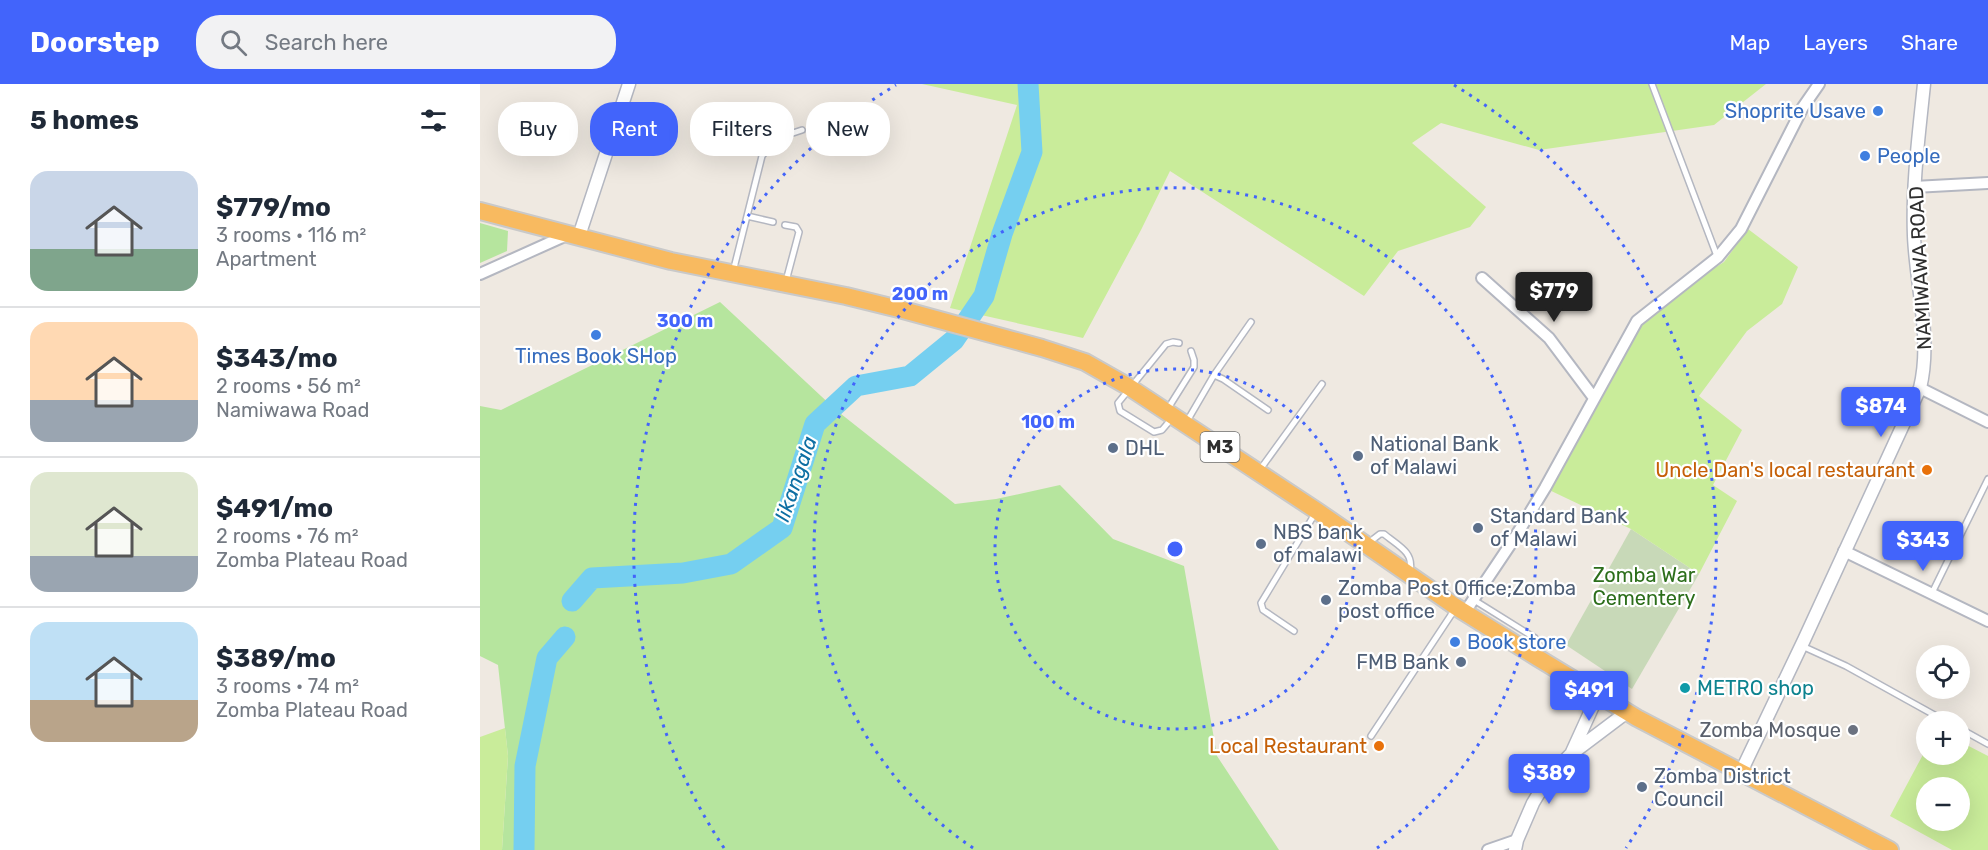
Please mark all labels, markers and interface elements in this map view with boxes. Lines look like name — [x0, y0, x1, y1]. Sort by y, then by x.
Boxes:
search box — [196, 15, 616, 69]
text: Doorstep — [30, 26, 160, 59]
icon: search — [217, 26, 250, 59]
text: Search here — [265, 29, 388, 56]
text: Map — [1729, 30, 1770, 55]
text: Layers — [1803, 30, 1868, 55]
text: Share — [1901, 30, 1958, 55]
place label: Shoprite Usave — [1725, 99, 1866, 123]
chip: Buy — [498, 102, 578, 156]
chip: Rent — [590, 102, 678, 156]
chip: Filters — [690, 102, 794, 156]
chip: New — [806, 102, 890, 156]
icon: filters — [417, 104, 450, 137]
marker: Shoprite Usave — [1871, 104, 1885, 118]
text: 5 homes — [30, 105, 139, 136]
place label: People — [1877, 144, 1940, 168]
marker: People — [1858, 149, 1872, 163]
street label: NAMIWAWA ROAD — [1904, 186, 1936, 350]
text: $779/mo — [216, 192, 331, 223]
icon: home — [78, 195, 150, 267]
text: 3 rooms · 116 m² — [216, 223, 366, 247]
text: Apartment — [216, 247, 317, 271]
pin: $779 — [1518, 272, 1590, 323]
text: $779 — [1529, 279, 1579, 303]
text: 200 m — [892, 283, 948, 305]
text: 300 m — [657, 310, 713, 332]
marker: Times Book SHop — [589, 328, 603, 342]
text: $343/mo — [216, 343, 338, 374]
place label: Times Book SHop — [515, 344, 677, 368]
icon: home — [78, 346, 150, 418]
text: 2 rooms · 56 m² — [216, 374, 361, 398]
pin: $874 — [1845, 387, 1917, 438]
text: $874 — [1855, 394, 1907, 418]
text: Namiwawa Road — [216, 398, 369, 422]
text: 100 m — [1021, 411, 1075, 433]
road number: M3 — [1200, 432, 1240, 462]
place label: National Bank of Malawi — [1370, 432, 1499, 479]
water label: likangala — [769, 433, 822, 525]
place label: DHL — [1125, 436, 1164, 460]
marker: DHL — [1106, 441, 1120, 455]
marker: National Bank of Malawi — [1351, 449, 1365, 463]
place label: Uncle Dan's local restaurant — [1655, 458, 1915, 482]
marker: Uncle Dan's local restaurant — [1920, 463, 1934, 477]
text: $491/mo — [216, 493, 333, 524]
icon: home — [78, 496, 150, 568]
place label: Standard Bank of Malawi — [1490, 504, 1628, 551]
place label: NBS bank of malawi — [1273, 520, 1364, 567]
marker: Standard Bank of Malawi — [1471, 521, 1485, 535]
pin: $343 — [1887, 521, 1959, 572]
text: 2 rooms · 76 m² — [216, 524, 359, 548]
text: $343 — [1896, 528, 1950, 552]
marker: NBS bank of malawi — [1254, 537, 1268, 551]
centre of rings — [1165, 539, 1185, 559]
text: Zomba Plateau Road — [216, 548, 408, 572]
park label: Zomba War Cementery — [1592, 563, 1696, 610]
place label: Zomba Post Office;Zomba post office — [1338, 576, 1576, 623]
marker: Zomba Post Office;Zomba post office — [1319, 593, 1333, 607]
place label: Book store — [1467, 630, 1566, 654]
marker: Book store — [1448, 635, 1462, 649]
text: $389/mo — [216, 643, 336, 674]
map controls — [1916, 645, 1970, 831]
button: locate — [1916, 645, 1970, 699]
icon: home — [78, 646, 150, 718]
place label: FMB Bank — [1356, 650, 1450, 674]
marker: FMB Bank — [1454, 655, 1468, 669]
pin: $491 — [1553, 671, 1625, 722]
text: 3 rooms · 74 m² — [216, 674, 359, 698]
place label: METRO shop — [1697, 676, 1814, 700]
text: $491 — [1564, 678, 1614, 702]
marker: METRO shop — [1678, 681, 1692, 695]
text: Zomba Plateau Road — [216, 698, 408, 722]
button: + — [1916, 711, 1970, 765]
place label: Zomba Mosque — [1699, 718, 1841, 742]
marker: Zomba Mosque — [1846, 723, 1860, 737]
place label: Local Restaurant — [1209, 734, 1367, 758]
marker: Local Restaurant — [1372, 739, 1386, 753]
pin: $389 — [1513, 754, 1585, 805]
text: $389 — [1523, 761, 1575, 785]
place label: Zomba District Council — [1654, 764, 1791, 811]
button: − — [1916, 777, 1970, 831]
marker: Zomba District Council — [1635, 780, 1649, 794]

